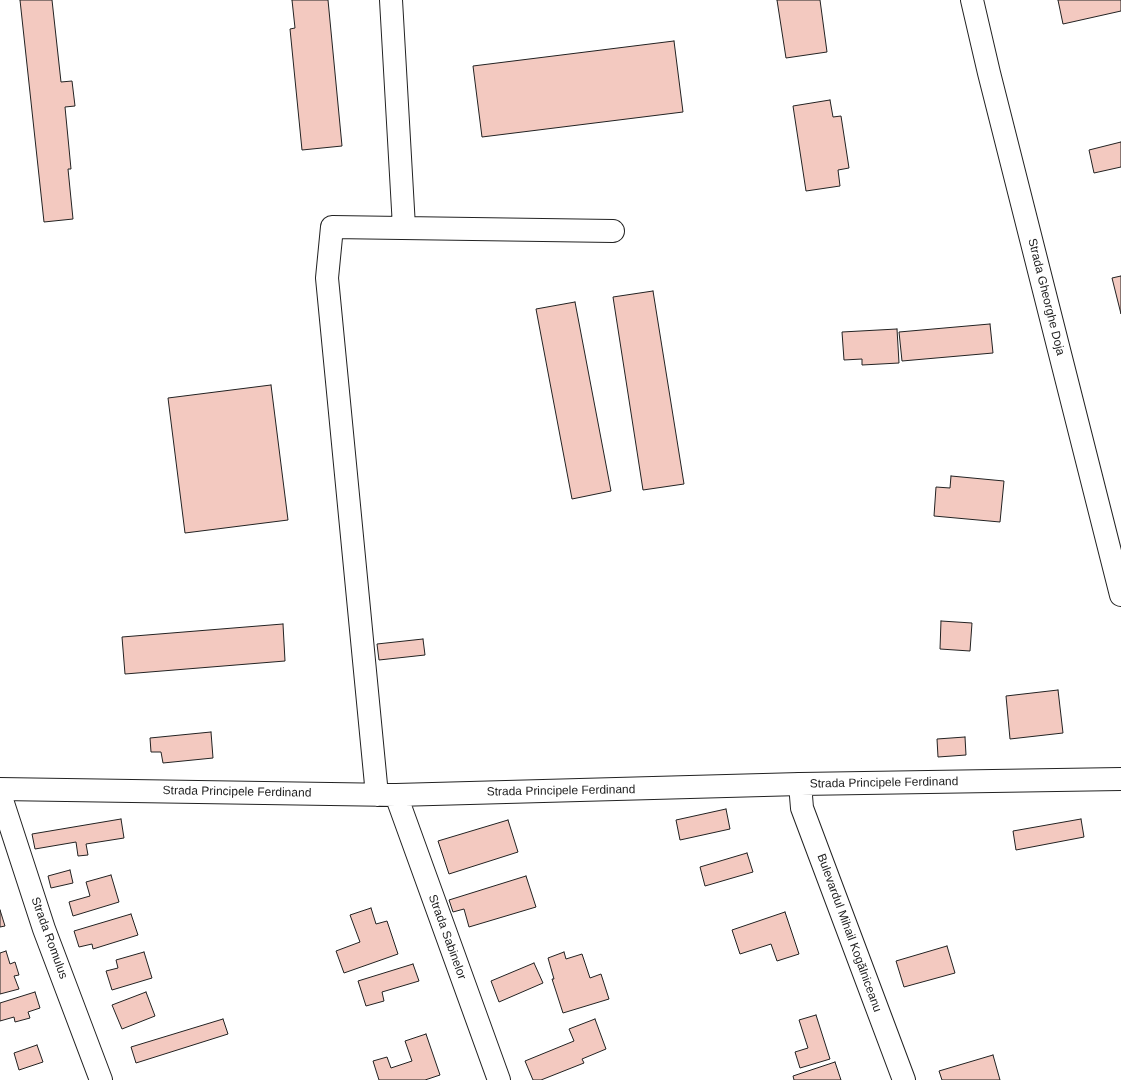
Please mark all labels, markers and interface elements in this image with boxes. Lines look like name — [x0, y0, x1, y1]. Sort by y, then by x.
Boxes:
street label: Strada Gheorghe Doja — [1024, 237, 1068, 357]
street label: Strada Principele Ferdinand — [810, 775, 958, 791]
street label: Strada Principele Ferdinand — [487, 783, 635, 799]
street label: Strada Principele Ferdinand — [163, 784, 311, 800]
street label: Bulevardul Mihail Kogălniceanu — [814, 852, 884, 1014]
street label: Strada Sabinelor — [425, 893, 469, 981]
street label: Strada Romulus — [28, 895, 70, 981]

